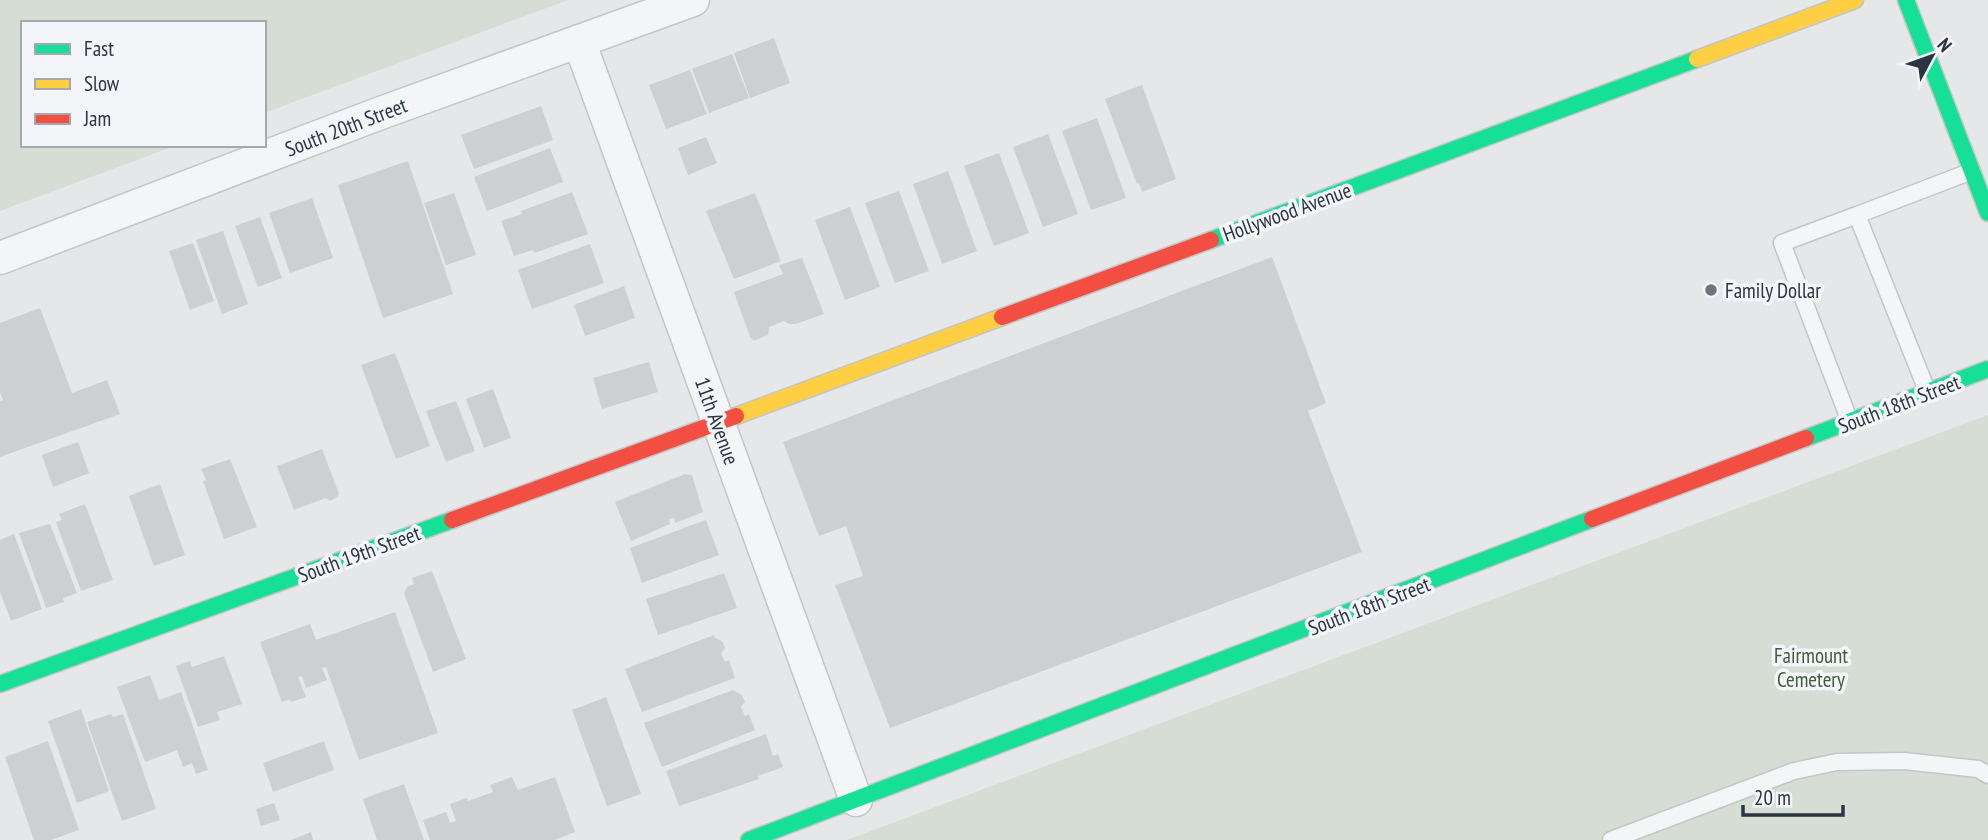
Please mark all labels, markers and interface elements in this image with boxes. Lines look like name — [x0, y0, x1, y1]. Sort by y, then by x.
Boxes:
legend — [21, 21, 266, 147]
north arrow — [1897, 21, 1967, 91]
text: N — [1932, 33, 1957, 57]
text: Fast — [84, 35, 114, 62]
text: Slow — [84, 70, 120, 97]
street label: South 20th Street — [281, 91, 411, 163]
text: Jam — [83, 105, 111, 132]
street label: Hollywood Avenue — [1219, 176, 1355, 248]
place label: Family Dollar — [1725, 277, 1821, 304]
marker: Family Dollar — [1703, 282, 1719, 298]
street label: South 18th Street — [1834, 368, 1964, 440]
street label: 11th Avenue — [689, 374, 745, 468]
street label: South 19th Street — [294, 519, 424, 589]
street label: South 18th Street — [1304, 570, 1434, 642]
park label: Fairmount Cemetery — [1774, 642, 1848, 693]
scale bar — [1743, 774, 1843, 818]
text: 20 m — [1754, 784, 1791, 811]

